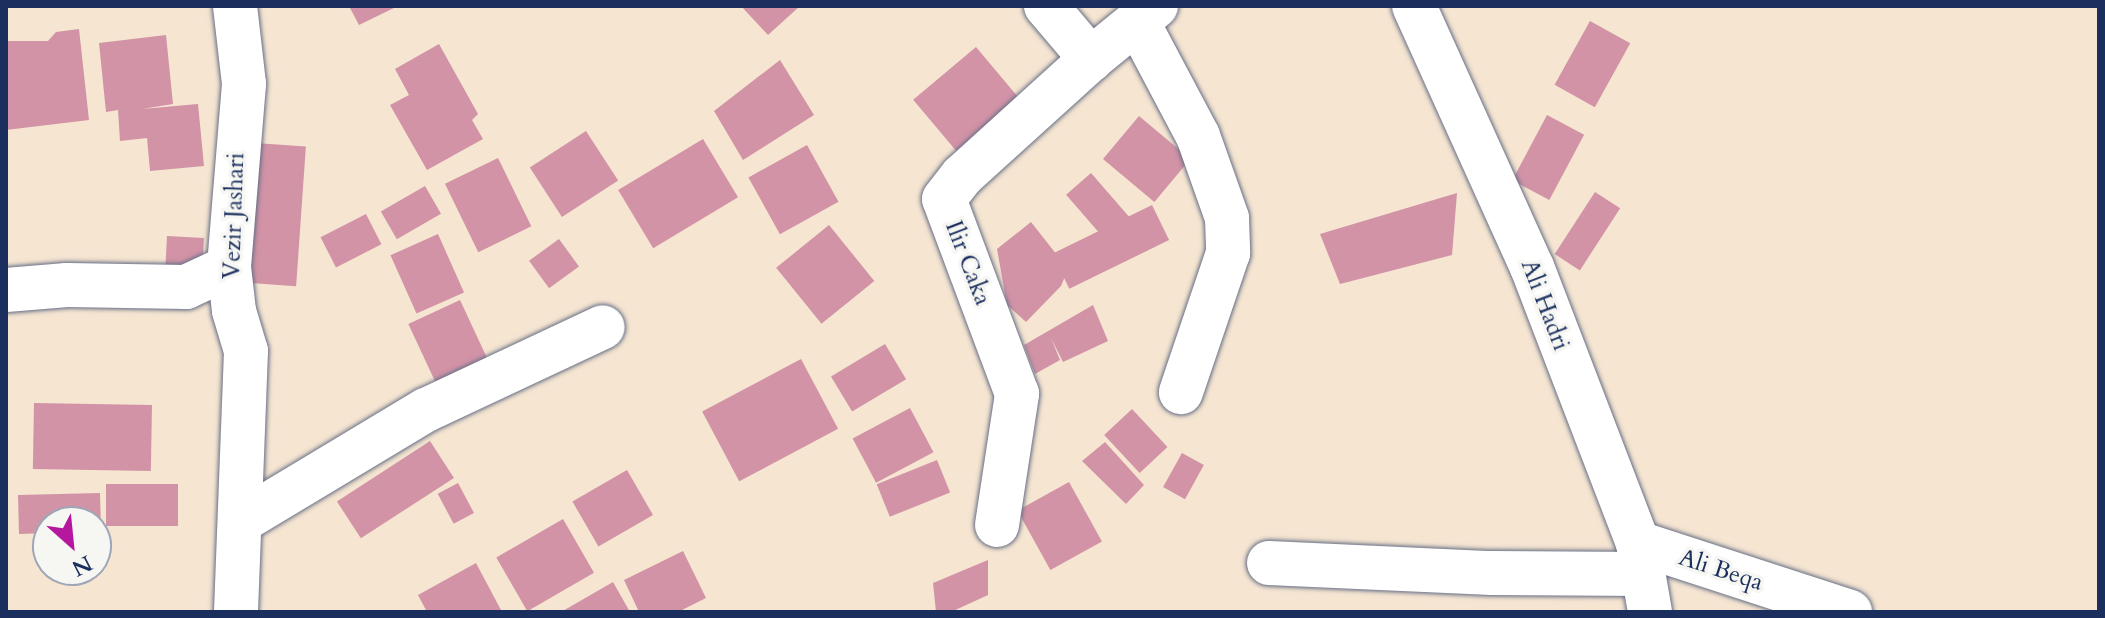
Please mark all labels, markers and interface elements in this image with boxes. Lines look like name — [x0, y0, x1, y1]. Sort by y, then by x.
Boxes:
street label: Vezir Jashari — [217, 152, 251, 280]
street label: Ilir Caka — [939, 217, 997, 309]
street label: Ali Hadri — [1515, 255, 1575, 355]
north arrow — [32, 506, 112, 586]
street label: Ali Beqa — [1675, 543, 1767, 597]
text: N — [67, 548, 97, 583]

